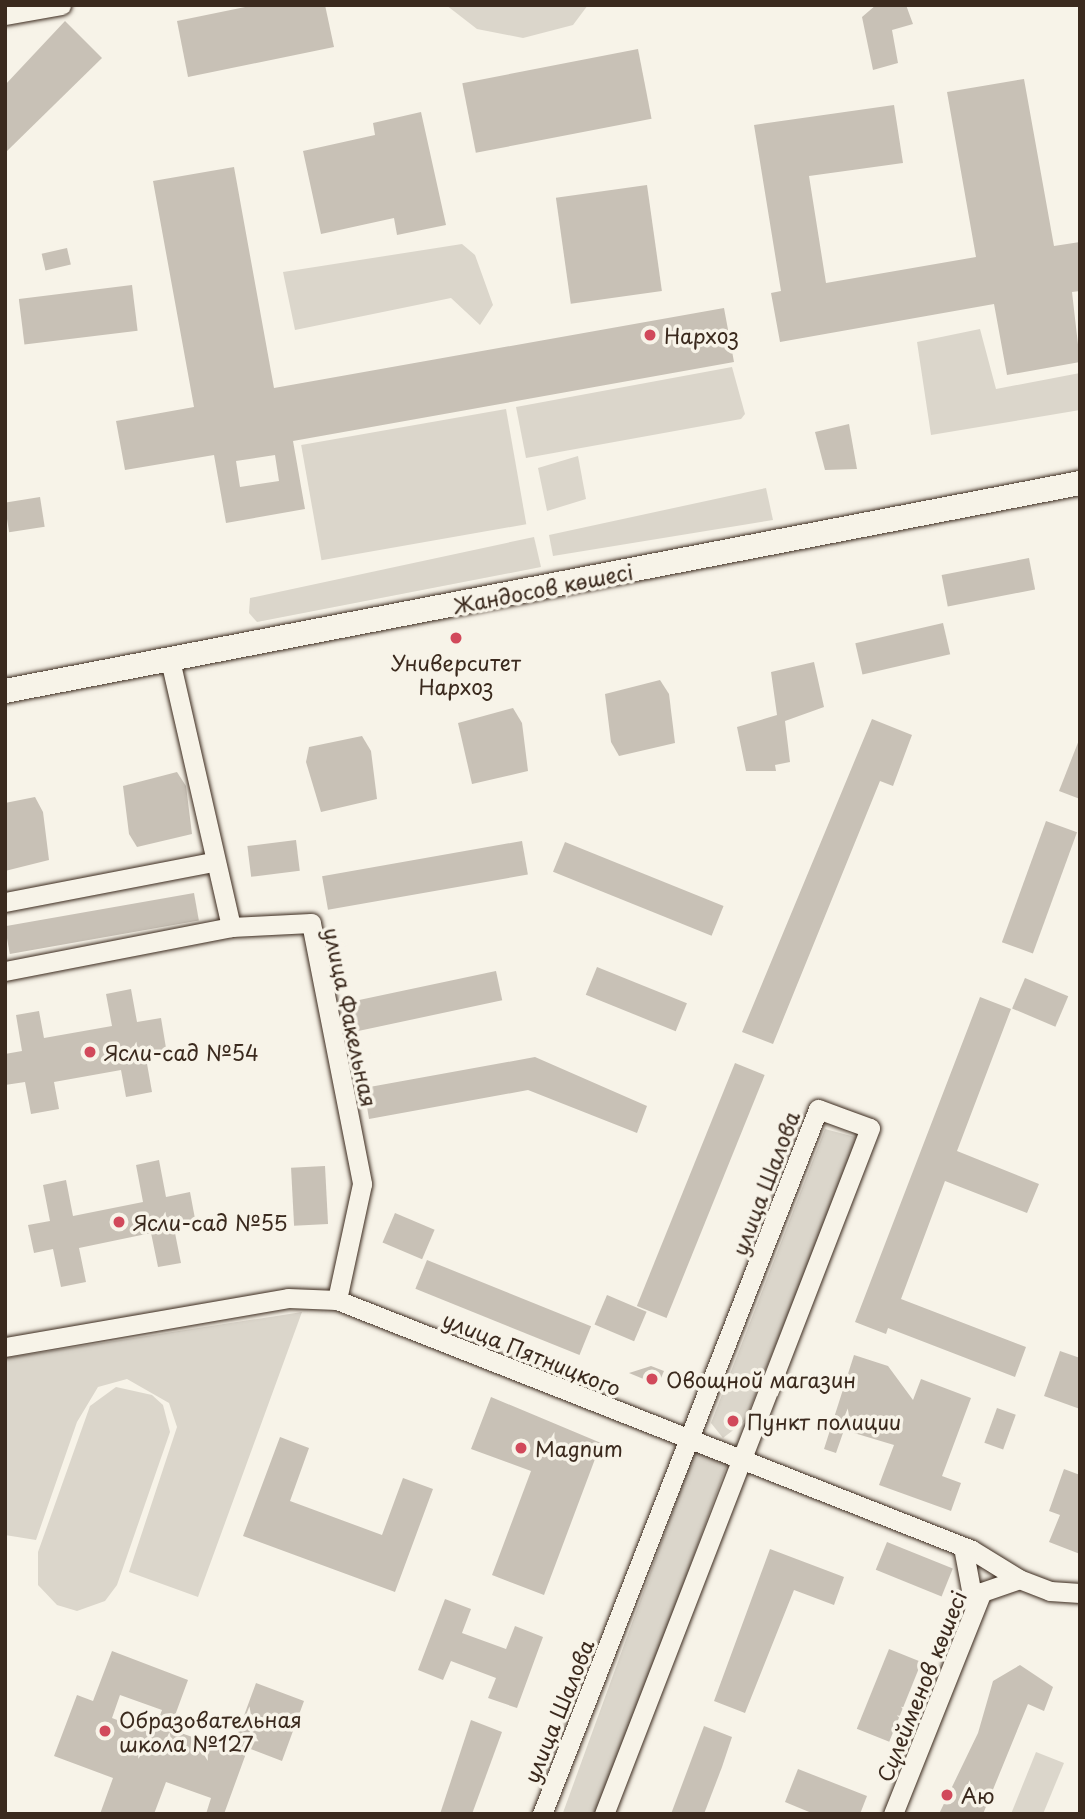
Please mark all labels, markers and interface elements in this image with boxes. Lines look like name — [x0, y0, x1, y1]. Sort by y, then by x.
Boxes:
place label: Нархоз — [664, 322, 739, 348]
marker: Нархоз — [642, 327, 658, 343]
street label: Жандосов көшесі — [451, 558, 635, 618]
marker: Университет Нархоз — [448, 630, 464, 646]
place label: Университет Нархоз — [391, 649, 521, 699]
street label: улица Факельная — [320, 925, 382, 1109]
place label: Ясли-сад №54 — [104, 1039, 259, 1065]
marker: Ясли-сад №54 — [82, 1044, 98, 1060]
street label: улица Шалова — [726, 1107, 804, 1259]
place label: Ясли-сад №55 — [133, 1209, 287, 1235]
marker: Ясли-сад №55 — [111, 1214, 127, 1230]
street label: улица Пятницкого — [439, 1306, 625, 1400]
place label: Овощной магазин — [666, 1366, 856, 1392]
marker: Овощной магазин — [644, 1371, 660, 1387]
place label: Пункт полиции — [747, 1408, 902, 1434]
marker: Пункт полиции — [725, 1413, 741, 1429]
place label: Magnum — [535, 1435, 623, 1461]
marker: Magnum — [513, 1440, 529, 1456]
street label: Сүлейменов көшесі — [871, 1587, 971, 1785]
street label: улица Шалова — [518, 1635, 598, 1787]
place label: Образовательная школа №127 — [119, 1706, 302, 1756]
marker: Образовательная школа №127 — [97, 1723, 113, 1739]
place label: Аю — [961, 1782, 995, 1808]
marker: Аю — [939, 1787, 955, 1803]

